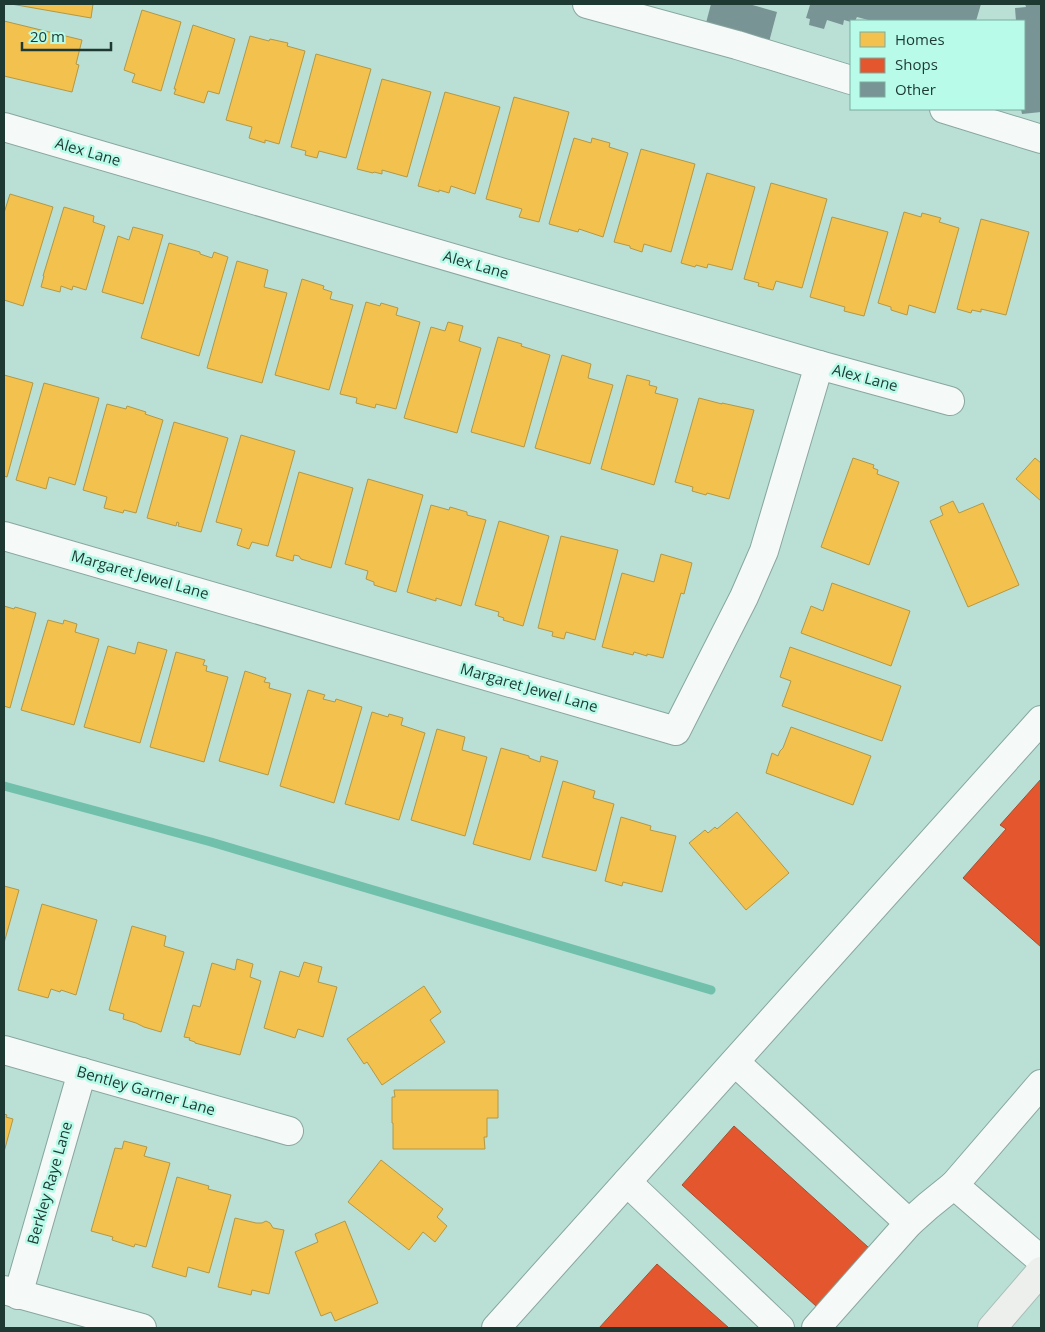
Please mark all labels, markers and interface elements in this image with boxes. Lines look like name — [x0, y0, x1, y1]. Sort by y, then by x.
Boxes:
scale bar — [22, 20, 111, 52]
legend — [850, 20, 1025, 110]
text: 20 m — [30, 26, 65, 46]
text: Homes — [895, 29, 945, 49]
text: Shops — [895, 54, 938, 74]
text: Other — [895, 79, 936, 99]
street label: Alex Lane — [53, 132, 123, 170]
street label: Alex Lane — [441, 245, 511, 283]
street label: Alex Lane — [830, 359, 900, 395]
street label: Margaret Jewel Lane — [69, 545, 211, 603]
street label: Margaret Jewel Lane — [458, 658, 600, 716]
street label: Bentley Garner Lane — [75, 1061, 218, 1119]
street label: Berkley Raye Lane — [22, 1119, 76, 1247]

